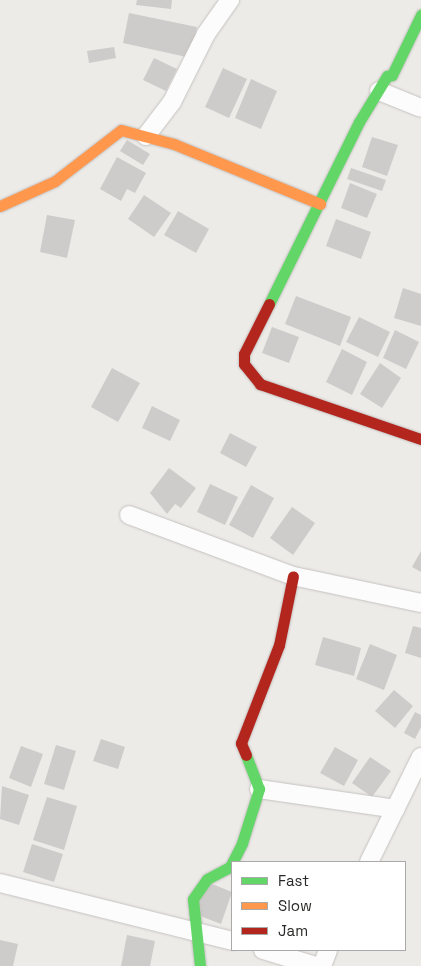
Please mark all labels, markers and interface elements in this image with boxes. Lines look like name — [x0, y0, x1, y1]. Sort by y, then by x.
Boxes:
legend — [231, 861, 406, 951]
text: Fast — [278, 871, 309, 890]
text: Slow — [278, 896, 312, 915]
text: Jam — [278, 921, 308, 940]

